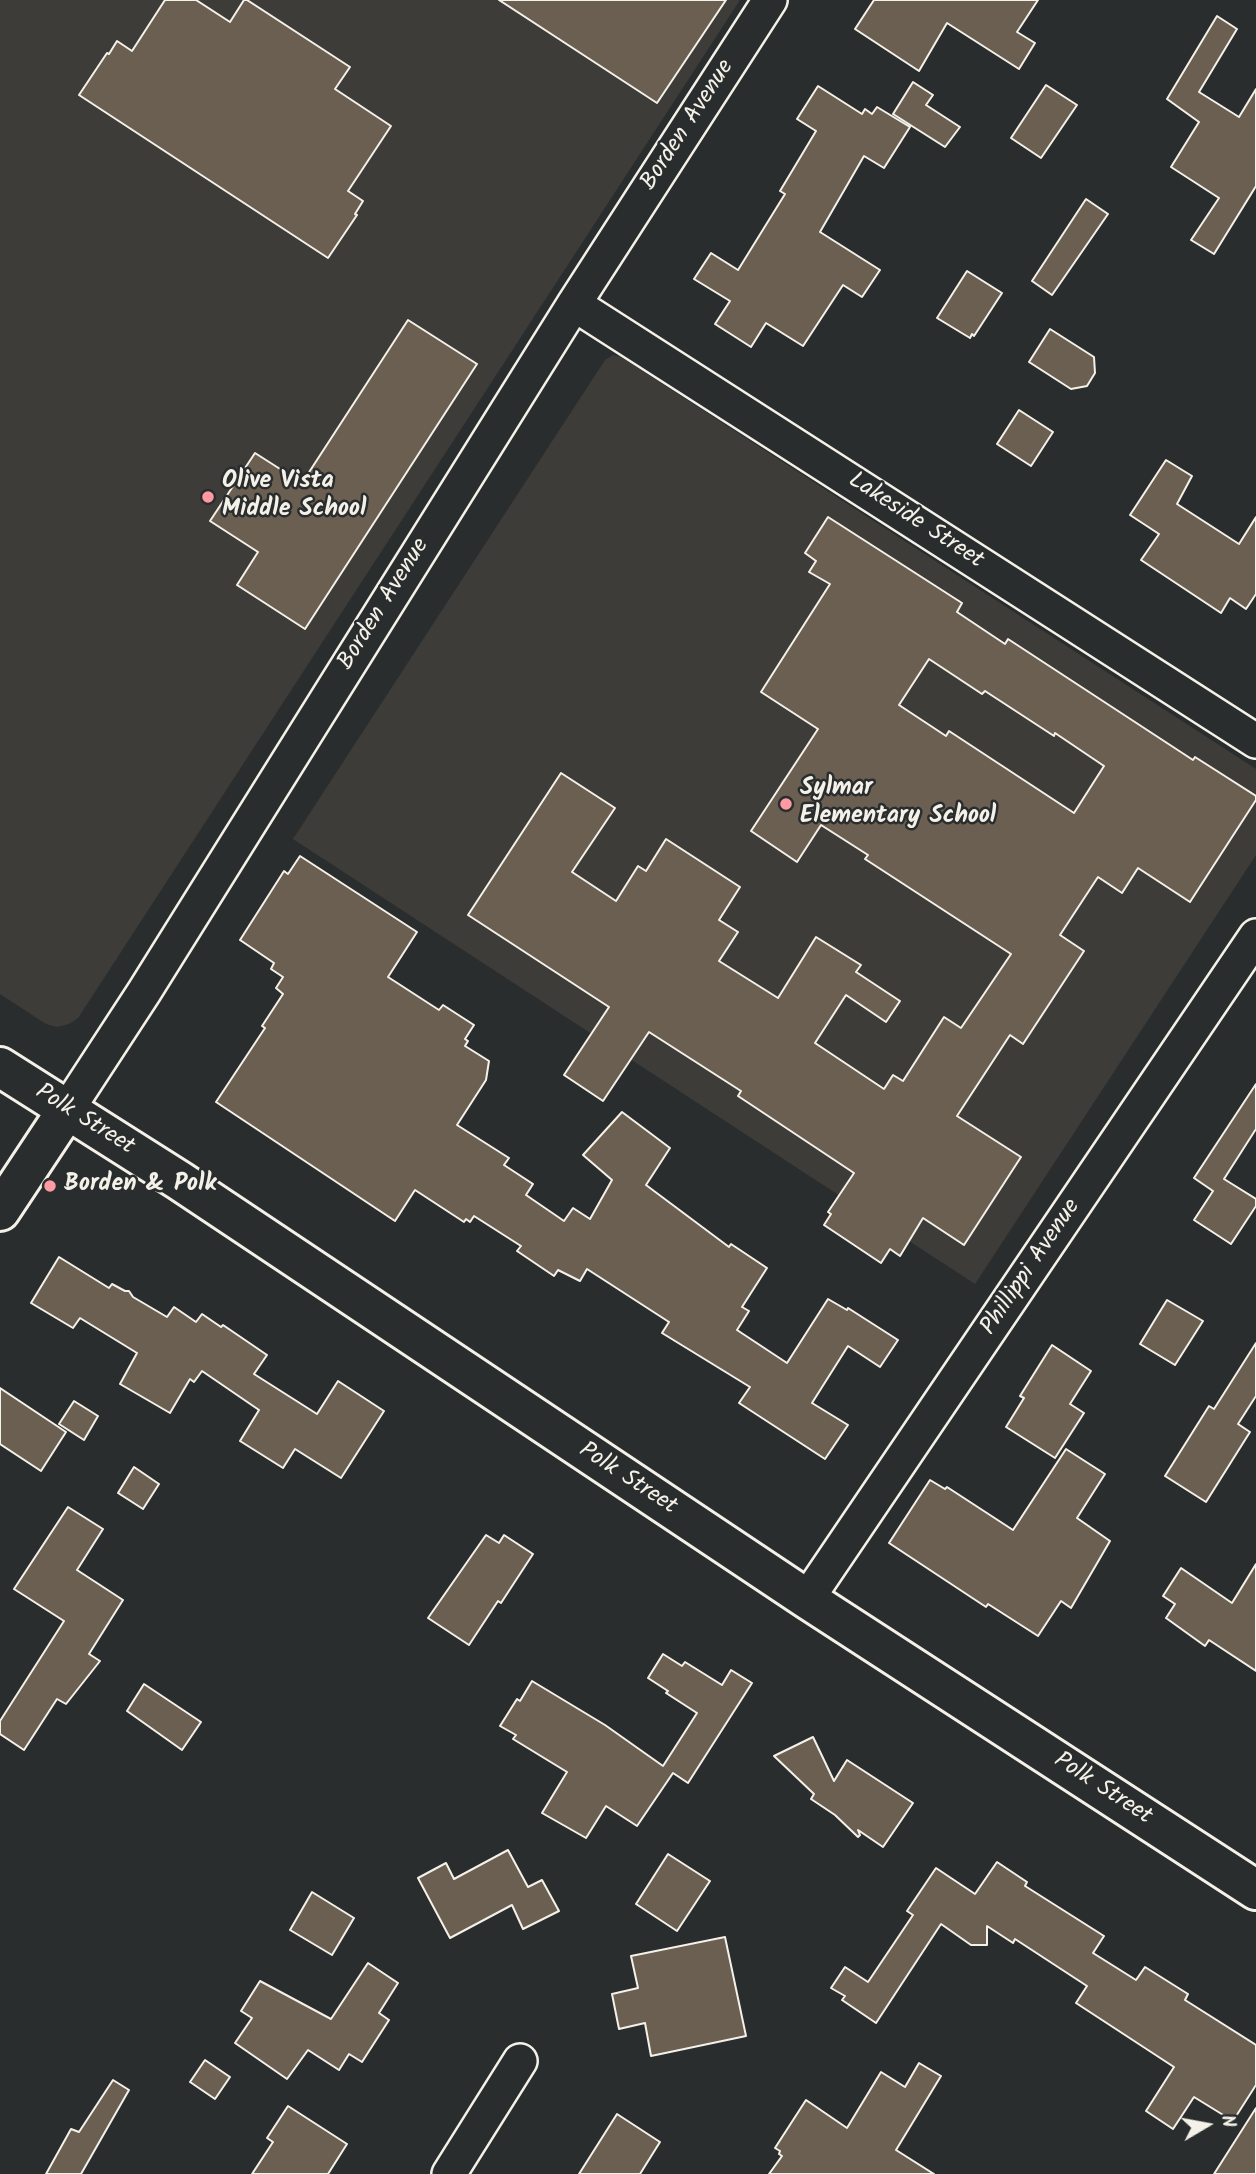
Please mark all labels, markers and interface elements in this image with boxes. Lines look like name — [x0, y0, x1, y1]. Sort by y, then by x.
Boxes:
street label: Borden Avenue — [636, 55, 742, 197]
street label: Lakeside Street — [842, 468, 988, 576]
place label: Olive Vista Middle School — [222, 469, 366, 525]
marker: Olive Vista Middle School — [200, 489, 216, 505]
street label: Borden Avenue — [333, 534, 437, 676]
place label: Sylmar Elementary School — [800, 776, 996, 832]
marker: Sylmar Elementary School — [778, 796, 794, 812]
street label: Polk Street — [29, 1079, 139, 1163]
place label: Borden & Polk — [64, 1172, 216, 1200]
marker: Borden & Polk — [42, 1178, 58, 1194]
street label: Phillippi Avenue — [976, 1194, 1088, 1342]
street label: Polk Street — [572, 1438, 682, 1522]
street label: Polk Street — [1047, 1748, 1157, 1832]
north arrow — [1172, 2090, 1242, 2160]
text: N — [1212, 2113, 1243, 2130]

